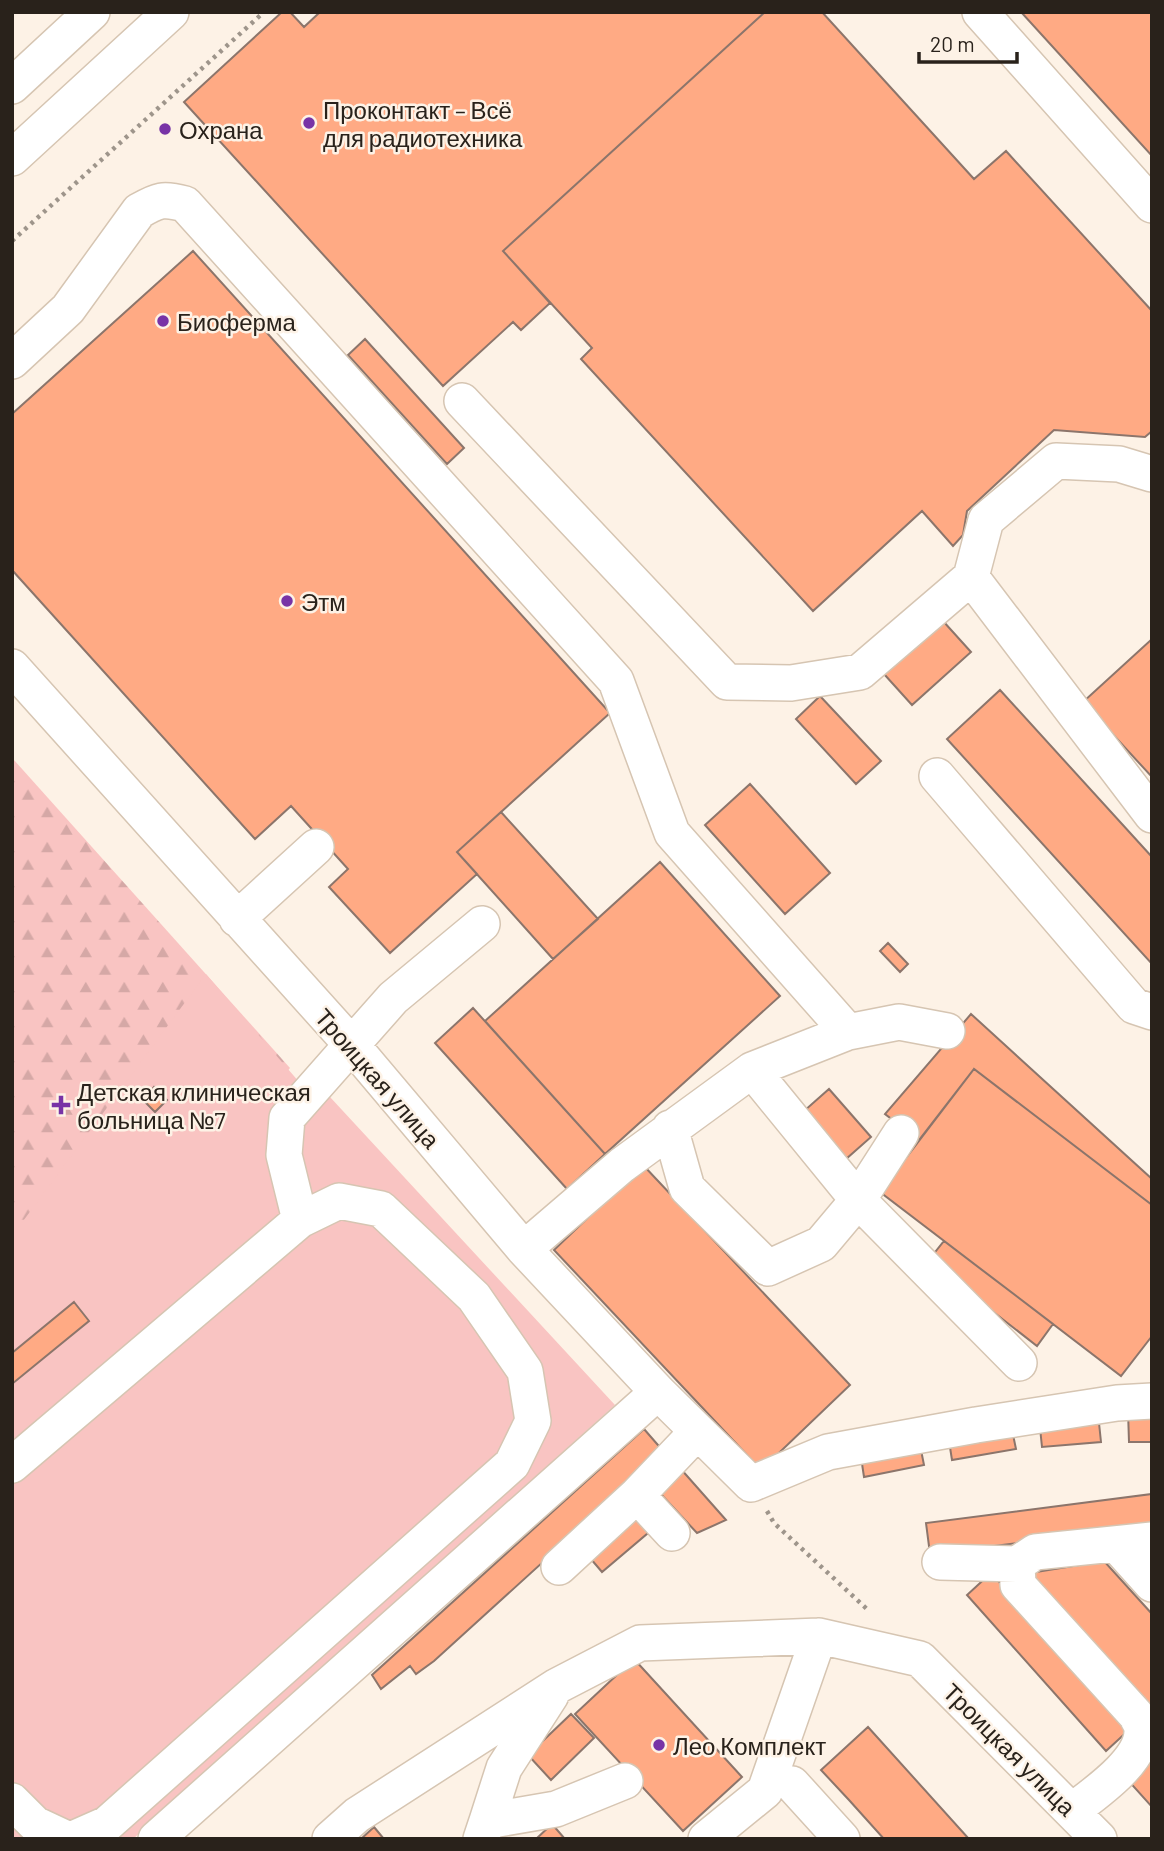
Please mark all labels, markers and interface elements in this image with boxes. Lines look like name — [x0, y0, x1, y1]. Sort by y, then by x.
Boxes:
scale bar — [919, 21, 1017, 65]
text: 20 m — [930, 31, 975, 56]
place label: Проконтакт – Всё для радиотехника — [323, 95, 523, 152]
place label: Охрана — [179, 115, 263, 144]
marker: Проконтакт – Всё для радиотехника — [301, 115, 317, 131]
marker: Охрана — [157, 121, 173, 137]
place label: Биоферма — [177, 307, 296, 336]
marker: Биоферма — [155, 313, 171, 329]
place label: Этм — [301, 587, 346, 616]
marker: Этм — [279, 593, 295, 609]
street label: Троицкая улица — [310, 1002, 447, 1154]
place label: Детская клиническая больница №7 — [77, 1077, 311, 1134]
marker: Детская клиническая больница №7 — [51, 1095, 71, 1115]
street label: Троицкая улица — [938, 1677, 1083, 1822]
place label: Лео Комплект — [673, 1731, 826, 1760]
marker: Лео Комплект — [651, 1737, 667, 1753]

